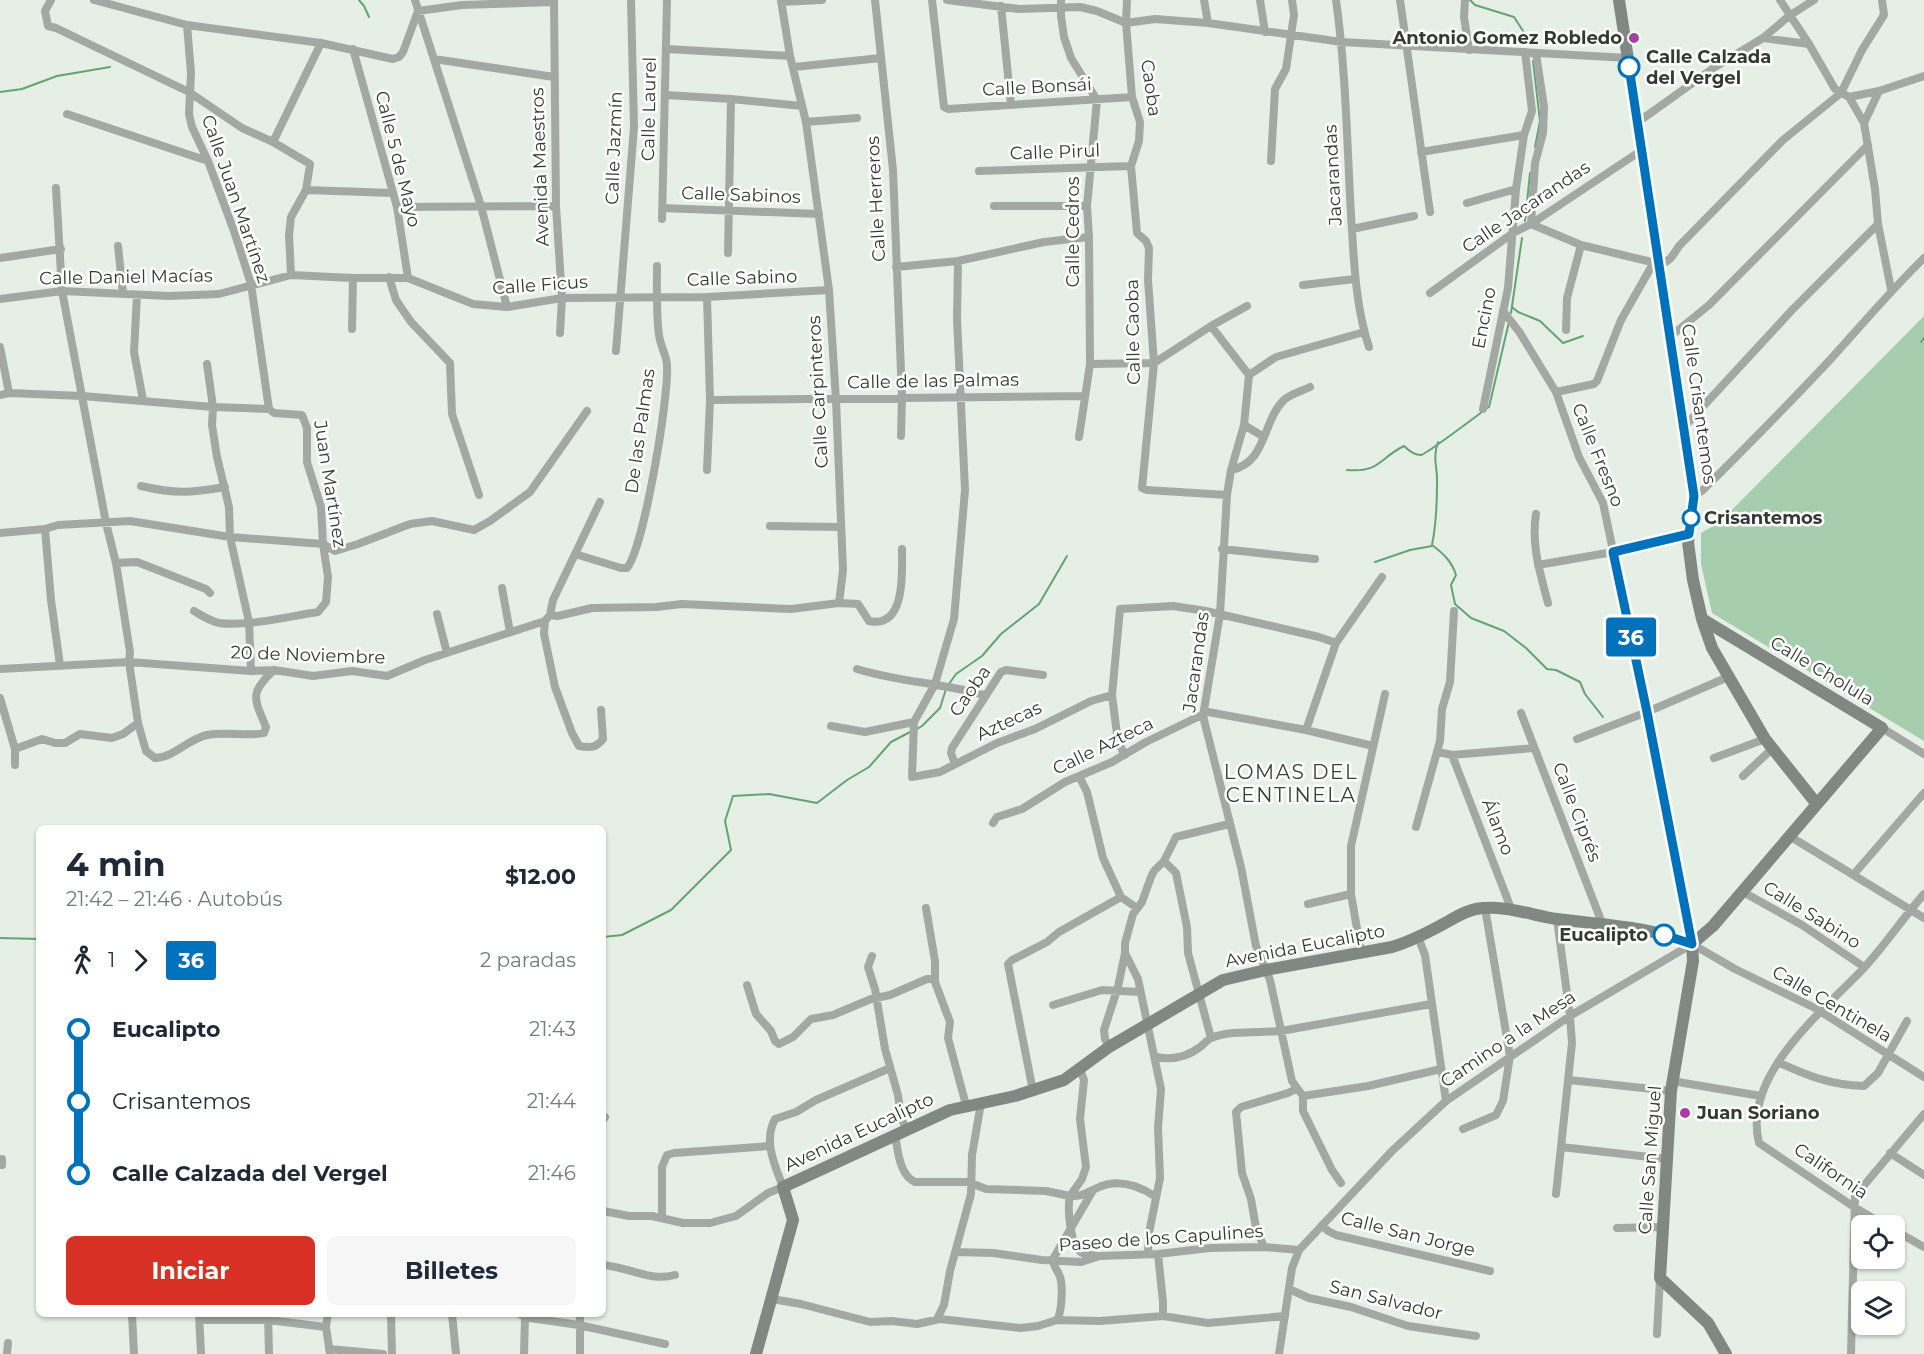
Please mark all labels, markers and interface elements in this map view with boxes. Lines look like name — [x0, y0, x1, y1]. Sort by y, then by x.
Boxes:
place label: Antonio Gomez Robledo — [1391, 27, 1622, 49]
marker: Antonio Gomez Robledo — [1627, 31, 1641, 45]
place label: Calle Calzada del Vergel — [1646, 46, 1771, 89]
marker: Calle Calzada del Vergel — [1618, 56, 1640, 78]
street label: Calle Laurel — [637, 57, 661, 161]
street label: Caoba — [1136, 58, 1166, 118]
street label: Calle Bonsái — [982, 73, 1092, 101]
street label: Avenida Maestros — [526, 87, 554, 247]
street label: Calle 5 de Mayo — [370, 89, 426, 229]
street label: Calle Jazmín — [601, 91, 627, 205]
street label: Calle Juan Martínez — [197, 112, 275, 286]
street label: Jacarandas — [1319, 124, 1347, 227]
street label: Calle Herreros — [862, 135, 890, 263]
street label: Calle Pirul — [1009, 139, 1101, 165]
street label: Calle Jacarandas — [1458, 156, 1594, 258]
street label: Calle Cedros — [1062, 176, 1084, 288]
street label: Calle Sabinos — [681, 182, 801, 208]
street label: Calle Daniel Macías — [39, 264, 213, 290]
street label: Calle Sabino — [686, 265, 798, 291]
street label: Calle Ficus — [491, 271, 589, 299]
street label: Calle Caoba — [1121, 279, 1145, 385]
street label: Encino — [1467, 285, 1501, 351]
street label: Calle Carpinteros — [803, 315, 833, 469]
street label: Calle Crisantemos — [1677, 322, 1721, 486]
street label: De las Palmas — [620, 367, 660, 495]
street label: Calle de las Palmas — [847, 368, 1019, 393]
street label: Calle Fresno — [1567, 400, 1629, 510]
street label: Juan Martínez — [309, 418, 351, 549]
place label: Crisantemos — [1704, 507, 1823, 529]
marker: Crisantemos — [1682, 509, 1700, 527]
street label: Jacarandas — [1178, 610, 1214, 715]
line badge: 36 — [1604, 618, 1658, 656]
text: 36 — [1618, 625, 1644, 650]
street label: Calle Cholula — [1766, 631, 1878, 711]
street label: 20 de Noviembre — [230, 641, 386, 669]
street label: Caoba — [945, 661, 995, 721]
street label: Aztecas — [973, 696, 1045, 746]
street label: Calle Azteca — [1049, 712, 1157, 780]
street label: Calle Ciprés — [1548, 759, 1606, 865]
district label: LOMAS DEL CENTINELA — [1224, 760, 1358, 807]
street label: Álamo — [1477, 796, 1519, 858]
text: 4 min — [66, 844, 165, 884]
text: $12.00 — [505, 863, 576, 890]
street label: Calle Sabino — [1759, 876, 1865, 954]
text: 21:42 – 21:46 · Autobús — [66, 887, 282, 911]
street label: Avenida Eucalipto — [1223, 920, 1387, 972]
place label: Eucalipto — [1559, 924, 1648, 946]
marker: Eucalipto — [1653, 924, 1675, 946]
icon: walk — [66, 944, 99, 977]
icon: forward — [124, 944, 157, 977]
text: 1 — [108, 948, 115, 972]
text: 36 — [178, 948, 204, 973]
text: 2 paradas — [480, 948, 576, 972]
street label: Calle Centinela — [1768, 961, 1896, 1047]
street label: Camino a la Mesa — [1436, 986, 1580, 1092]
text: Eucalipto — [112, 1016, 220, 1043]
text: 21:43 — [529, 1017, 576, 1041]
street label: Calle San Miguel — [1634, 1085, 1666, 1235]
text: Crisantemos — [112, 1088, 250, 1115]
street label: Avenida Eucalipto — [781, 1088, 937, 1176]
text: 21:44 — [527, 1089, 576, 1113]
place label: Juan Soriano — [1696, 1102, 1820, 1124]
marker: Juan Soriano — [1678, 1106, 1692, 1120]
street label: California — [1790, 1138, 1872, 1204]
text: Calle Calzada del Vergel — [112, 1160, 388, 1187]
text: 21:46 — [528, 1161, 576, 1185]
street label: Calle San Jorge — [1339, 1207, 1478, 1261]
map controls — [1851, 1215, 1905, 1335]
button: locate — [1851, 1215, 1905, 1269]
street label: Paseo de los Capulines — [1058, 1220, 1264, 1256]
button: Iniciar — [66, 1236, 315, 1305]
button: Billetes — [327, 1236, 576, 1305]
street label: San Salvador — [1327, 1275, 1445, 1325]
button: layers — [1851, 1281, 1905, 1335]

